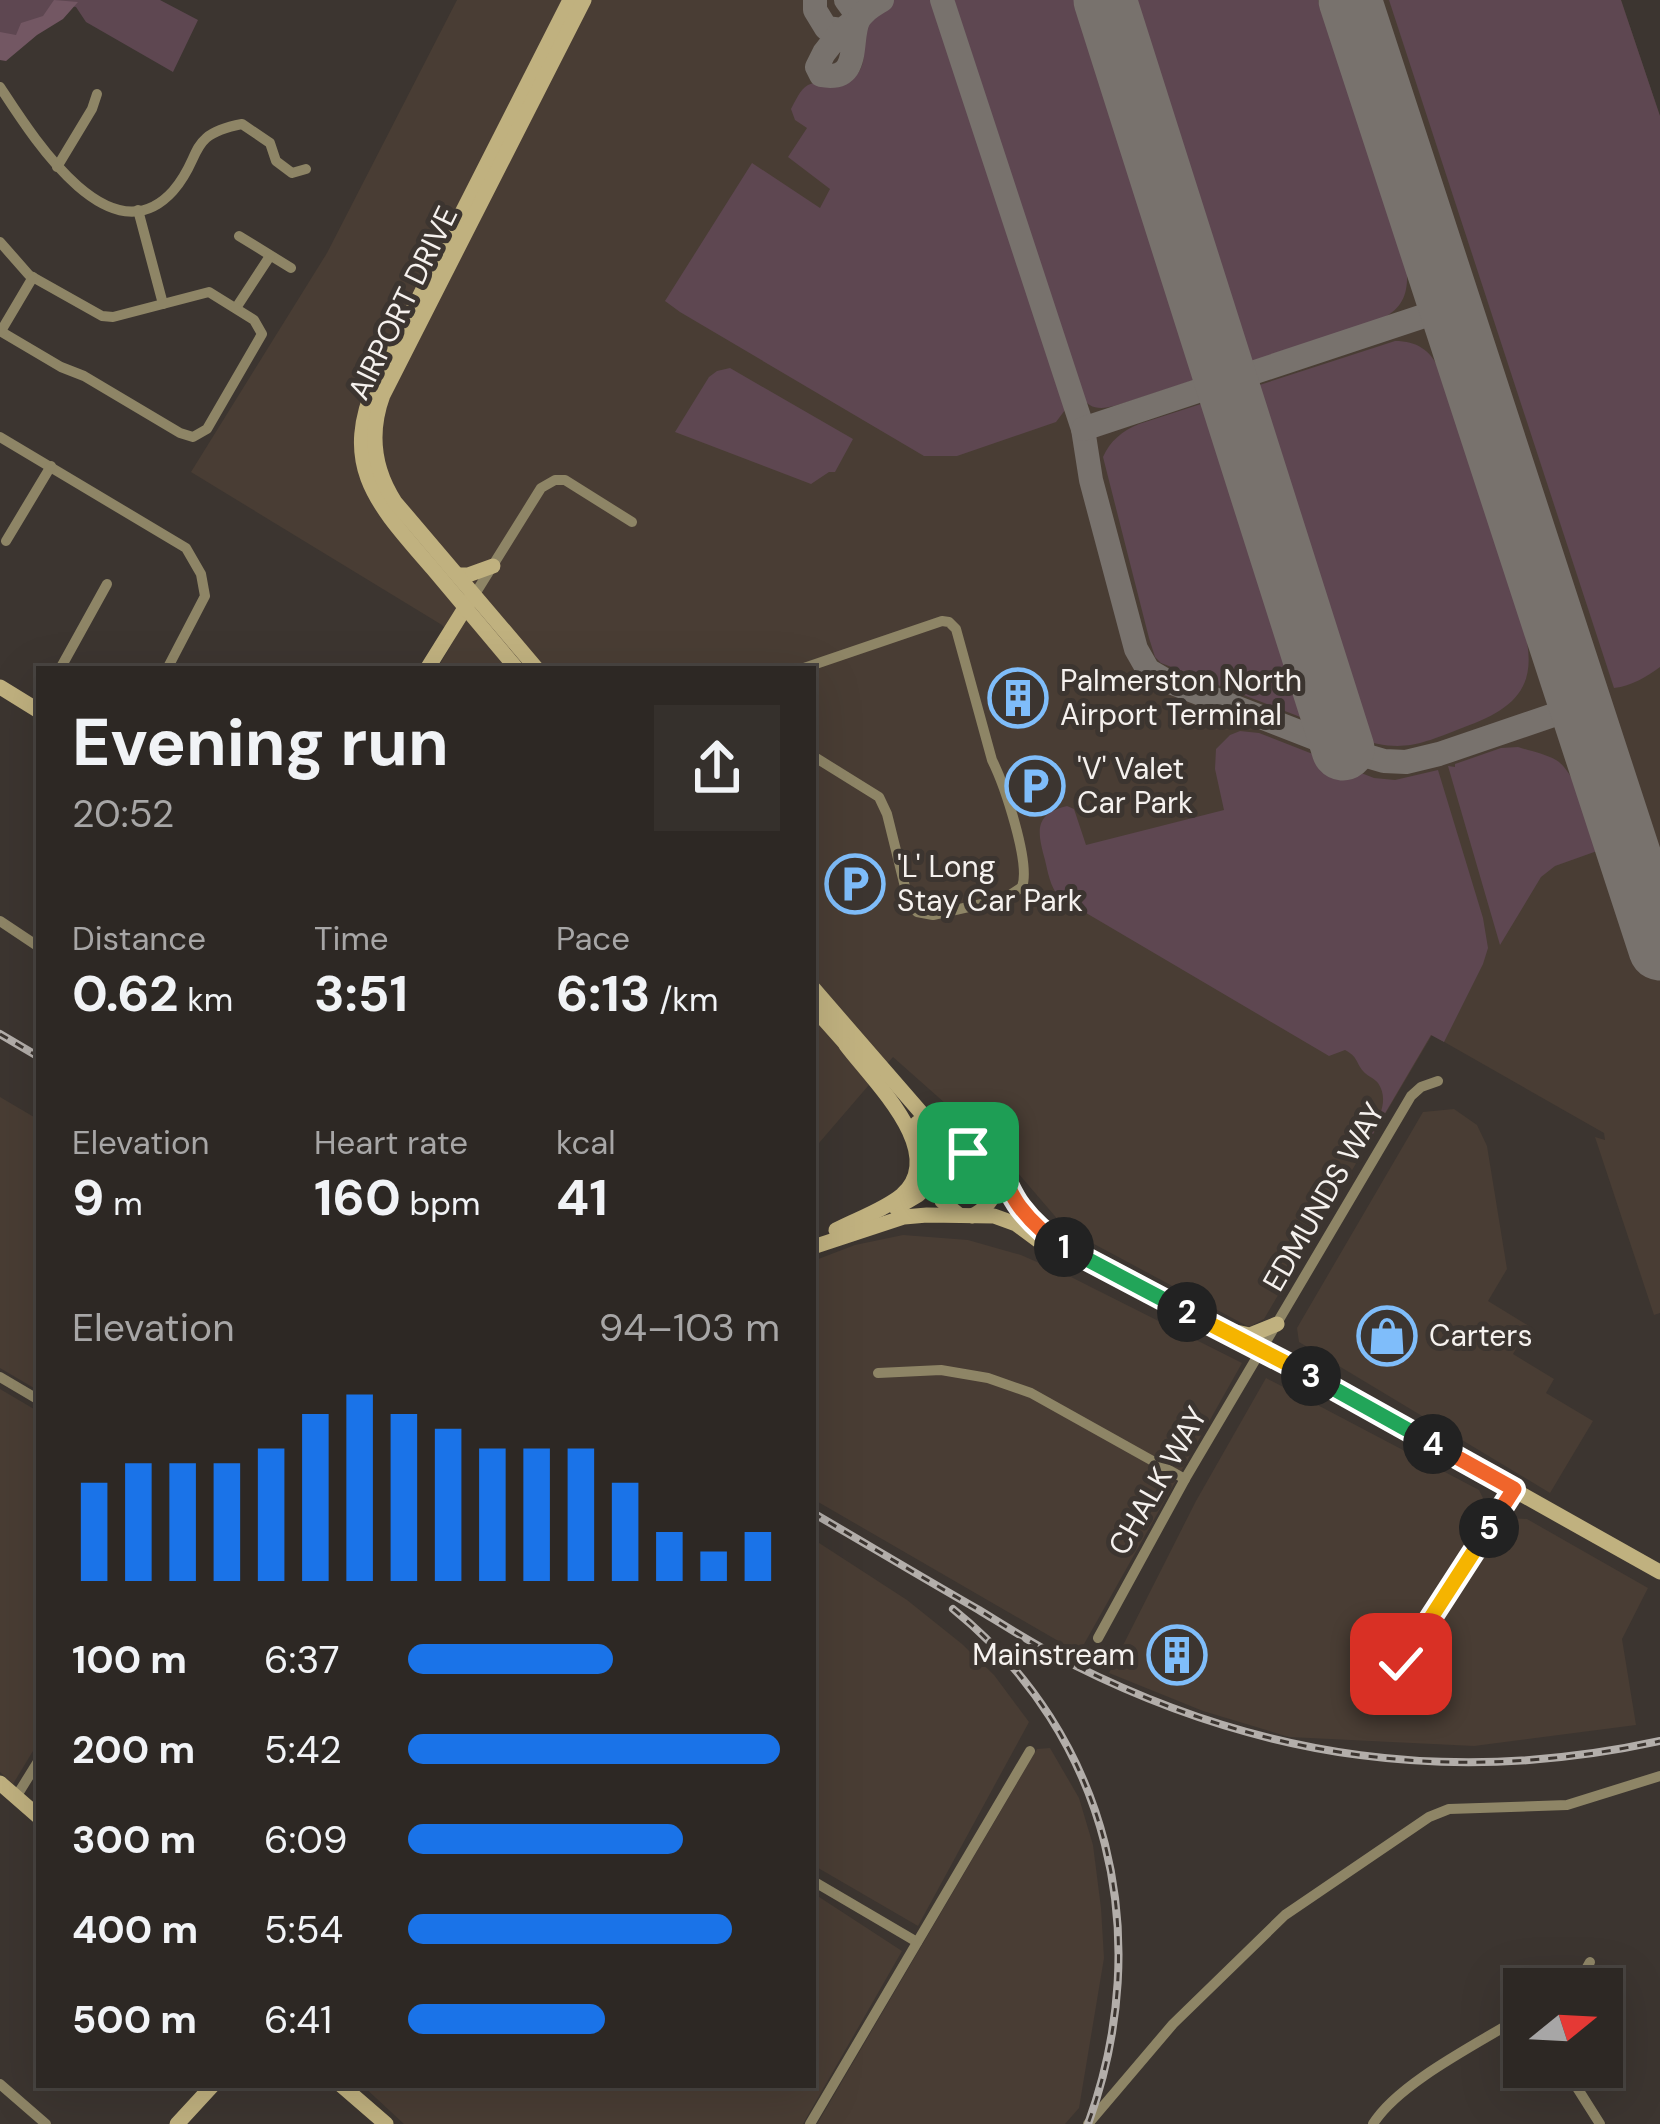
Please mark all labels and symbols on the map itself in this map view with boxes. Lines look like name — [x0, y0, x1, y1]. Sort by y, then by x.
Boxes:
street label: AIRPORT DRIVE — [339, 200, 466, 406]
place label: Palmerston North Airport Terminal — [1060, 661, 1302, 734]
building icon: Palmerston North Airport Terminal — [987, 667, 1049, 729]
place label: 'V' Valet Car Park — [1077, 749, 1193, 822]
parking icon: 'V' Valet Car Park — [1004, 755, 1066, 817]
place label: 'L' Long Stay Car Park — [897, 847, 1083, 920]
parking icon: 'L' Long Stay Car Park — [824, 853, 886, 915]
street label: EDMUNDS WAY — [1254, 1096, 1393, 1298]
pin — [917, 1102, 1019, 1204]
pin: 1 — [1034, 1217, 1094, 1277]
pin: 2 — [1157, 1282, 1217, 1342]
shop icon: Carters — [1356, 1305, 1418, 1367]
place label: Carters — [1429, 1316, 1532, 1355]
pin: 3 — [1281, 1346, 1341, 1406]
street label: CHALK WAY — [1099, 1399, 1216, 1562]
pin: 4 — [1403, 1414, 1463, 1474]
pin: 5 — [1459, 1498, 1519, 1558]
pin — [1350, 1613, 1452, 1715]
building icon: Mainstream — [1146, 1624, 1208, 1686]
place label: Mainstream — [972, 1635, 1135, 1674]
north arrow — [1503, 1968, 1623, 2088]

